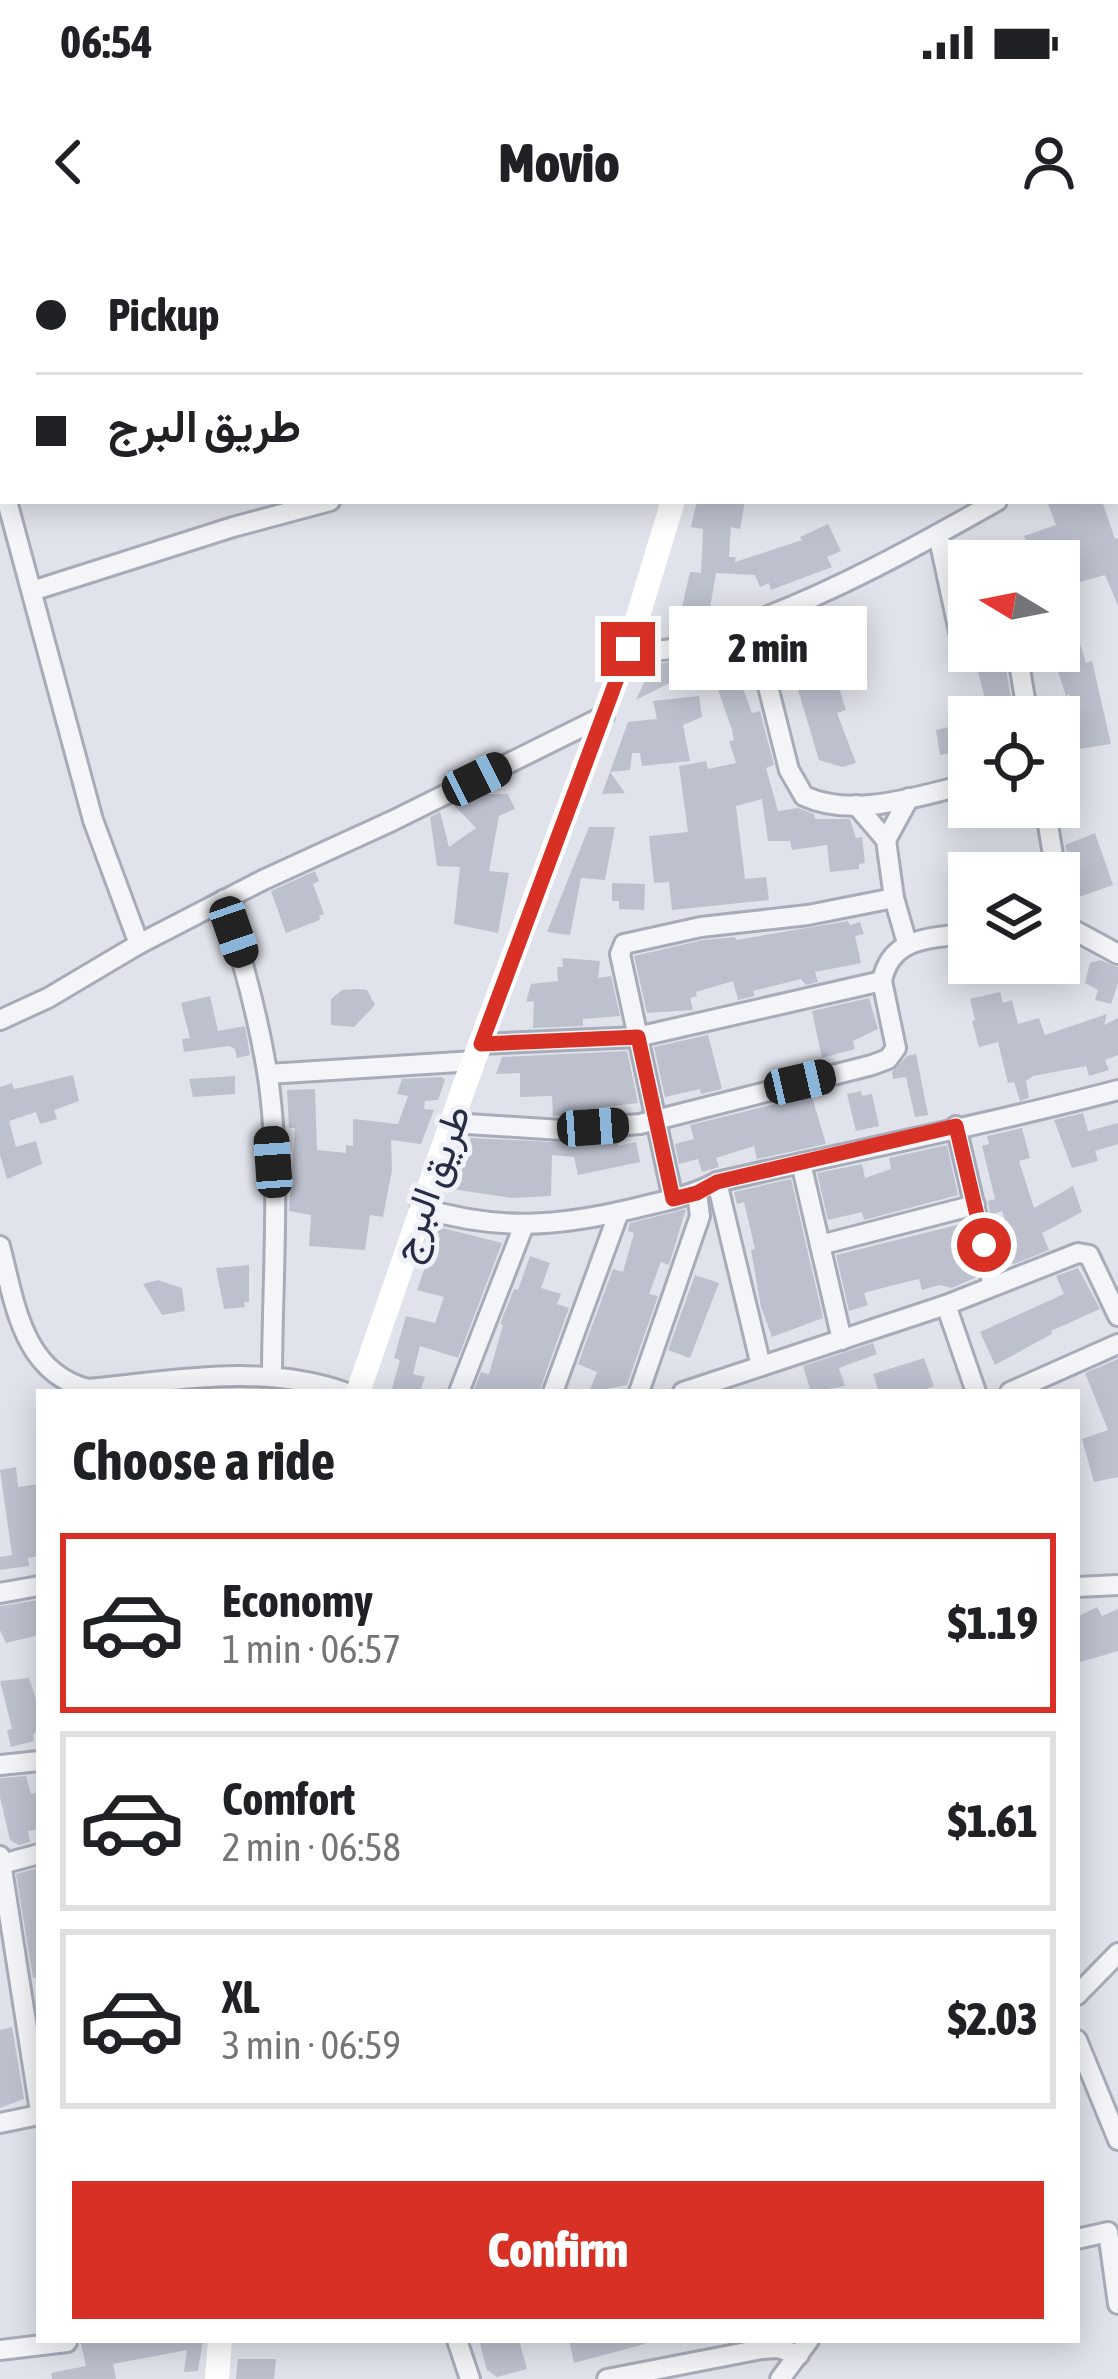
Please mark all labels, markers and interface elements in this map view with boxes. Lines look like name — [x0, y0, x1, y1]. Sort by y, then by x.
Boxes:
text: 06:54 — [60, 16, 153, 68]
icon: back — [36, 129, 102, 195]
icon: person — [1016, 129, 1082, 195]
text: Movio — [498, 132, 620, 193]
text: Pickup — [108, 289, 219, 341]
text: طريق البرج — [108, 400, 301, 452]
north arrow — [948, 540, 1080, 672]
map controls — [948, 540, 1080, 984]
callout: 2 min — [670, 607, 868, 691]
route end — [601, 622, 655, 676]
text: 2 min — [728, 626, 808, 670]
button: locate — [948, 696, 1080, 828]
car — [437, 747, 517, 811]
button: layers — [948, 852, 1080, 984]
car — [205, 892, 263, 972]
car — [761, 1056, 839, 1108]
street label: طريق البرج — [381, 1099, 483, 1269]
car — [556, 1107, 630, 1147]
car — [253, 1125, 293, 1199]
route start — [957, 1218, 1011, 1272]
text: Choose a ride — [72, 1430, 335, 1491]
icon: car — [78, 1569, 186, 1677]
text: Economy — [222, 1575, 373, 1627]
text: $1.19 — [948, 1597, 1038, 1649]
text: 1 min · 06:57 — [222, 1627, 401, 1671]
icon: car — [78, 1767, 186, 1875]
text: Comfort — [222, 1773, 355, 1825]
text: $1.61 — [948, 1795, 1038, 1847]
text: 2 min · 06:58 — [222, 1825, 401, 1869]
icon: car — [78, 1965, 186, 2073]
text: XL — [222, 1971, 260, 2023]
text: $2.03 — [948, 1993, 1038, 2045]
text: 3 min · 06:59 — [222, 2023, 401, 2067]
button: Confirm — [72, 2181, 1044, 2319]

